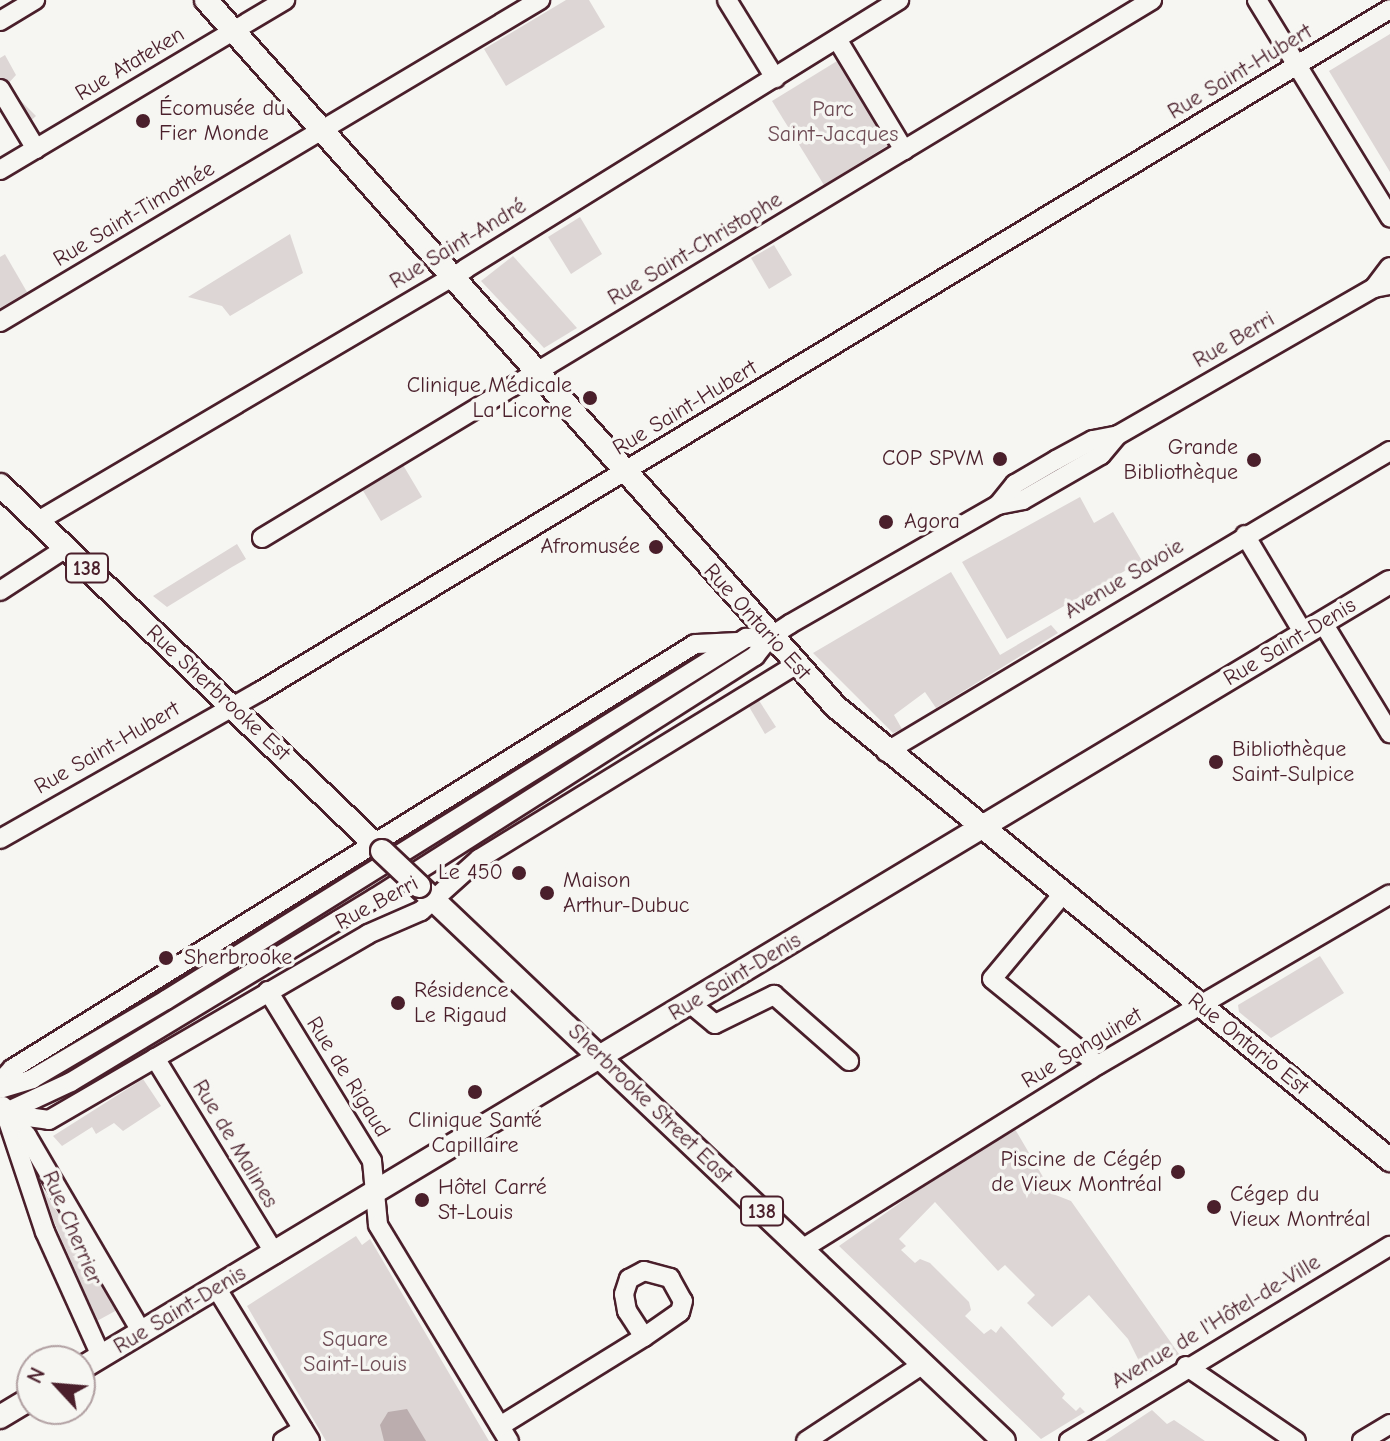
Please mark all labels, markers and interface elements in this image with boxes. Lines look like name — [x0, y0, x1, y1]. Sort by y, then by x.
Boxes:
street label: Rue Saint-Hubert — [1163, 19, 1317, 125]
street label: Rue Atateken — [71, 21, 189, 107]
place label: Écomusée du Fier Monde — [159, 95, 285, 146]
park label: Parc Saint-Jacques — [768, 96, 898, 148]
marker: Écomusée du Fier Monde — [134, 112, 152, 130]
street label: Rue Saint-Timothée — [49, 155, 219, 273]
street label: Rue Saint-Christophe — [603, 187, 787, 311]
street label: Rue Saint-André — [385, 193, 531, 295]
street label: Rue Berri — [1188, 306, 1280, 374]
street label: Rue Saint-Hubert — [608, 355, 762, 461]
place label: Clinique Médicale La Licorne — [407, 372, 572, 424]
marker: Clinique Médicale La Licorne — [579, 387, 601, 409]
place label: Grande Bibliothèque — [1124, 434, 1238, 486]
place label: COP SPVM — [882, 446, 984, 472]
marker: COP SPVM — [991, 450, 1009, 468]
marker: Grande Bibliothèque — [1245, 451, 1263, 469]
place label: Agora — [904, 509, 960, 535]
marker: Agora — [875, 511, 897, 533]
street label: Avenue Savoie — [1060, 533, 1188, 625]
place label: Afromusée — [541, 534, 640, 560]
marker: Afromusée — [647, 538, 665, 556]
road number: 138 — [65, 552, 109, 584]
street label: Rue Ontario Est — [698, 558, 816, 686]
street label: Rue Saint-Denis — [1219, 592, 1361, 692]
street label: Rue Sherbrooke Est — [141, 620, 295, 766]
street label: Rue Saint-Hubert — [30, 696, 184, 800]
place label: Bibliothèque Saint-Sulpice — [1232, 736, 1354, 788]
marker: Bibliothèque Saint-Sulpice — [1207, 753, 1225, 771]
place label: Le 450 — [438, 860, 503, 886]
marker: Le 450 — [510, 864, 528, 882]
place label: Maison Arthur-Dubuc — [563, 867, 689, 918]
street label: Rue Berri — [331, 870, 423, 936]
marker: Maison Arthur-Dubuc — [538, 884, 556, 902]
street label: Rue Saint-Denis — [664, 927, 806, 1027]
place label: Sherbrooke — [184, 945, 292, 971]
marker: Sherbrooke — [155, 947, 177, 969]
place label: Résidence Le Rigaud — [414, 977, 508, 1028]
street label: Rue Ontario Est — [1182, 987, 1314, 1101]
marker: Résidence Le Rigaud — [389, 994, 407, 1012]
street label: Rue Sanguinet — [1017, 1002, 1147, 1094]
street label: Rue de Rigaud — [301, 1012, 395, 1142]
street label: Sherbrooke Street East — [562, 1019, 738, 1189]
street label: Rue de Malines — [186, 1075, 284, 1213]
marker: Clinique Santé Capillaire — [464, 1081, 486, 1103]
place label: Clinique Santé Capillaire — [408, 1107, 542, 1158]
place label: Piscine de Cégép de Vieux Montréal — [991, 1146, 1162, 1198]
marker: Piscine de Cégép de Vieux Montréal — [1169, 1163, 1187, 1181]
street label: Rue Cherrier — [36, 1167, 108, 1289]
place label: Hôtel Carré St-Louis — [438, 1174, 547, 1226]
place label: Cégep du Vieux Montréal — [1230, 1181, 1371, 1232]
marker: Hôtel Carré St-Louis — [413, 1191, 431, 1209]
road number: 138 — [740, 1195, 784, 1227]
marker: Cégep du Vieux Montréal — [1205, 1198, 1223, 1216]
street label: Avenue de l'Hôtel-de-Ville — [1107, 1249, 1325, 1395]
street label: Rue Saint-Denis — [109, 1260, 251, 1360]
park label: Square Saint-Louis — [303, 1326, 407, 1378]
north arrow — [16, 1345, 96, 1425]
text: N — [21, 1363, 51, 1388]

